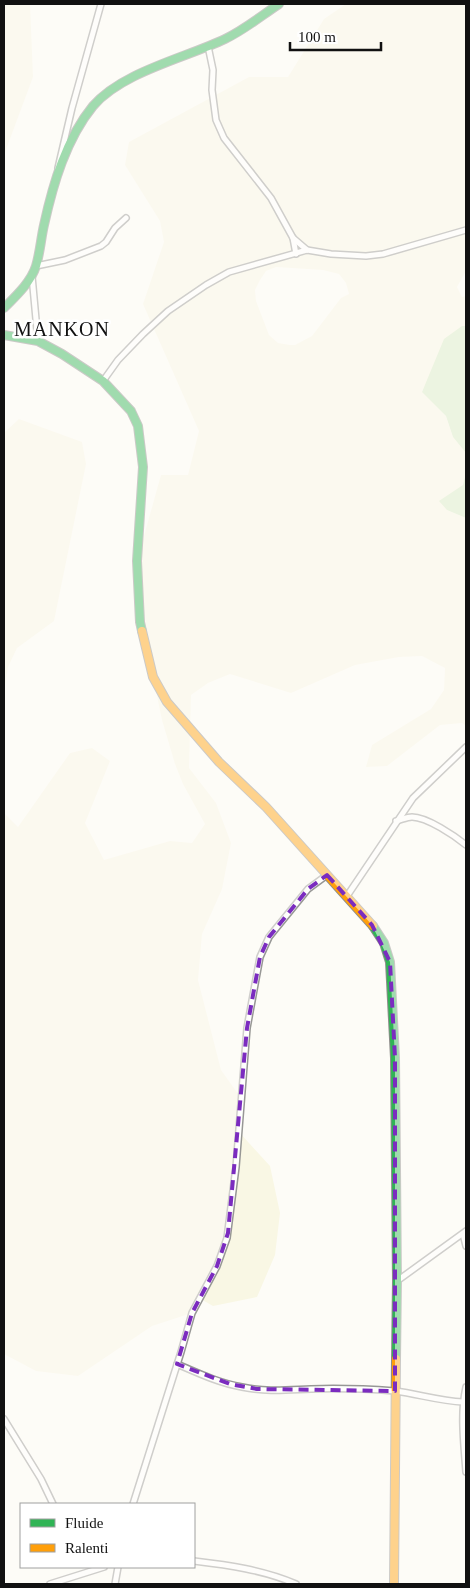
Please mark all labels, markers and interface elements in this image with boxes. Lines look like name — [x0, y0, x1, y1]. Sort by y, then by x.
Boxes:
scale bar — [290, 20, 381, 52]
text: 100 m — [298, 29, 336, 45]
district label: MANKON — [14, 318, 110, 340]
legend — [20, 1503, 195, 1568]
text: Fluide — [65, 1515, 104, 1531]
text: Ralenti — [65, 1540, 108, 1556]

